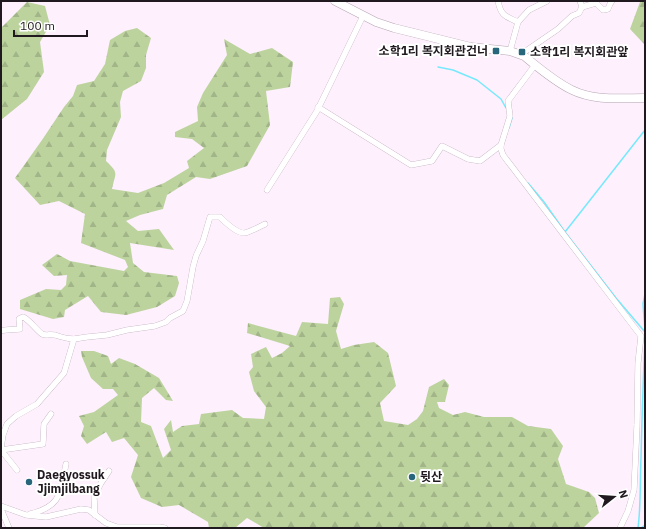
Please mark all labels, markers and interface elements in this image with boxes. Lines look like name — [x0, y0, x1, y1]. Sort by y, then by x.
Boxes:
scale bar — [14, 12, 87, 38]
text: 100 m — [20, 18, 55, 33]
place label: 소학1리 복지회관건너 — [379, 43, 488, 58]
place label: 소학1리 복지회관앞 — [530, 44, 628, 59]
marker: 소학1리 복지회관건너 — [491, 46, 501, 56]
marker: 소학1리 복지회관앞 — [517, 47, 527, 57]
place label: Daegyossuk Jjimjilbang — [37, 467, 105, 496]
place label: 뒷산 — [420, 469, 442, 484]
marker: 뒷산 — [407, 472, 417, 482]
marker: Daegyossuk Jjimjilbang — [24, 477, 34, 487]
north arrow — [594, 477, 634, 517]
text: N — [616, 488, 631, 500]

